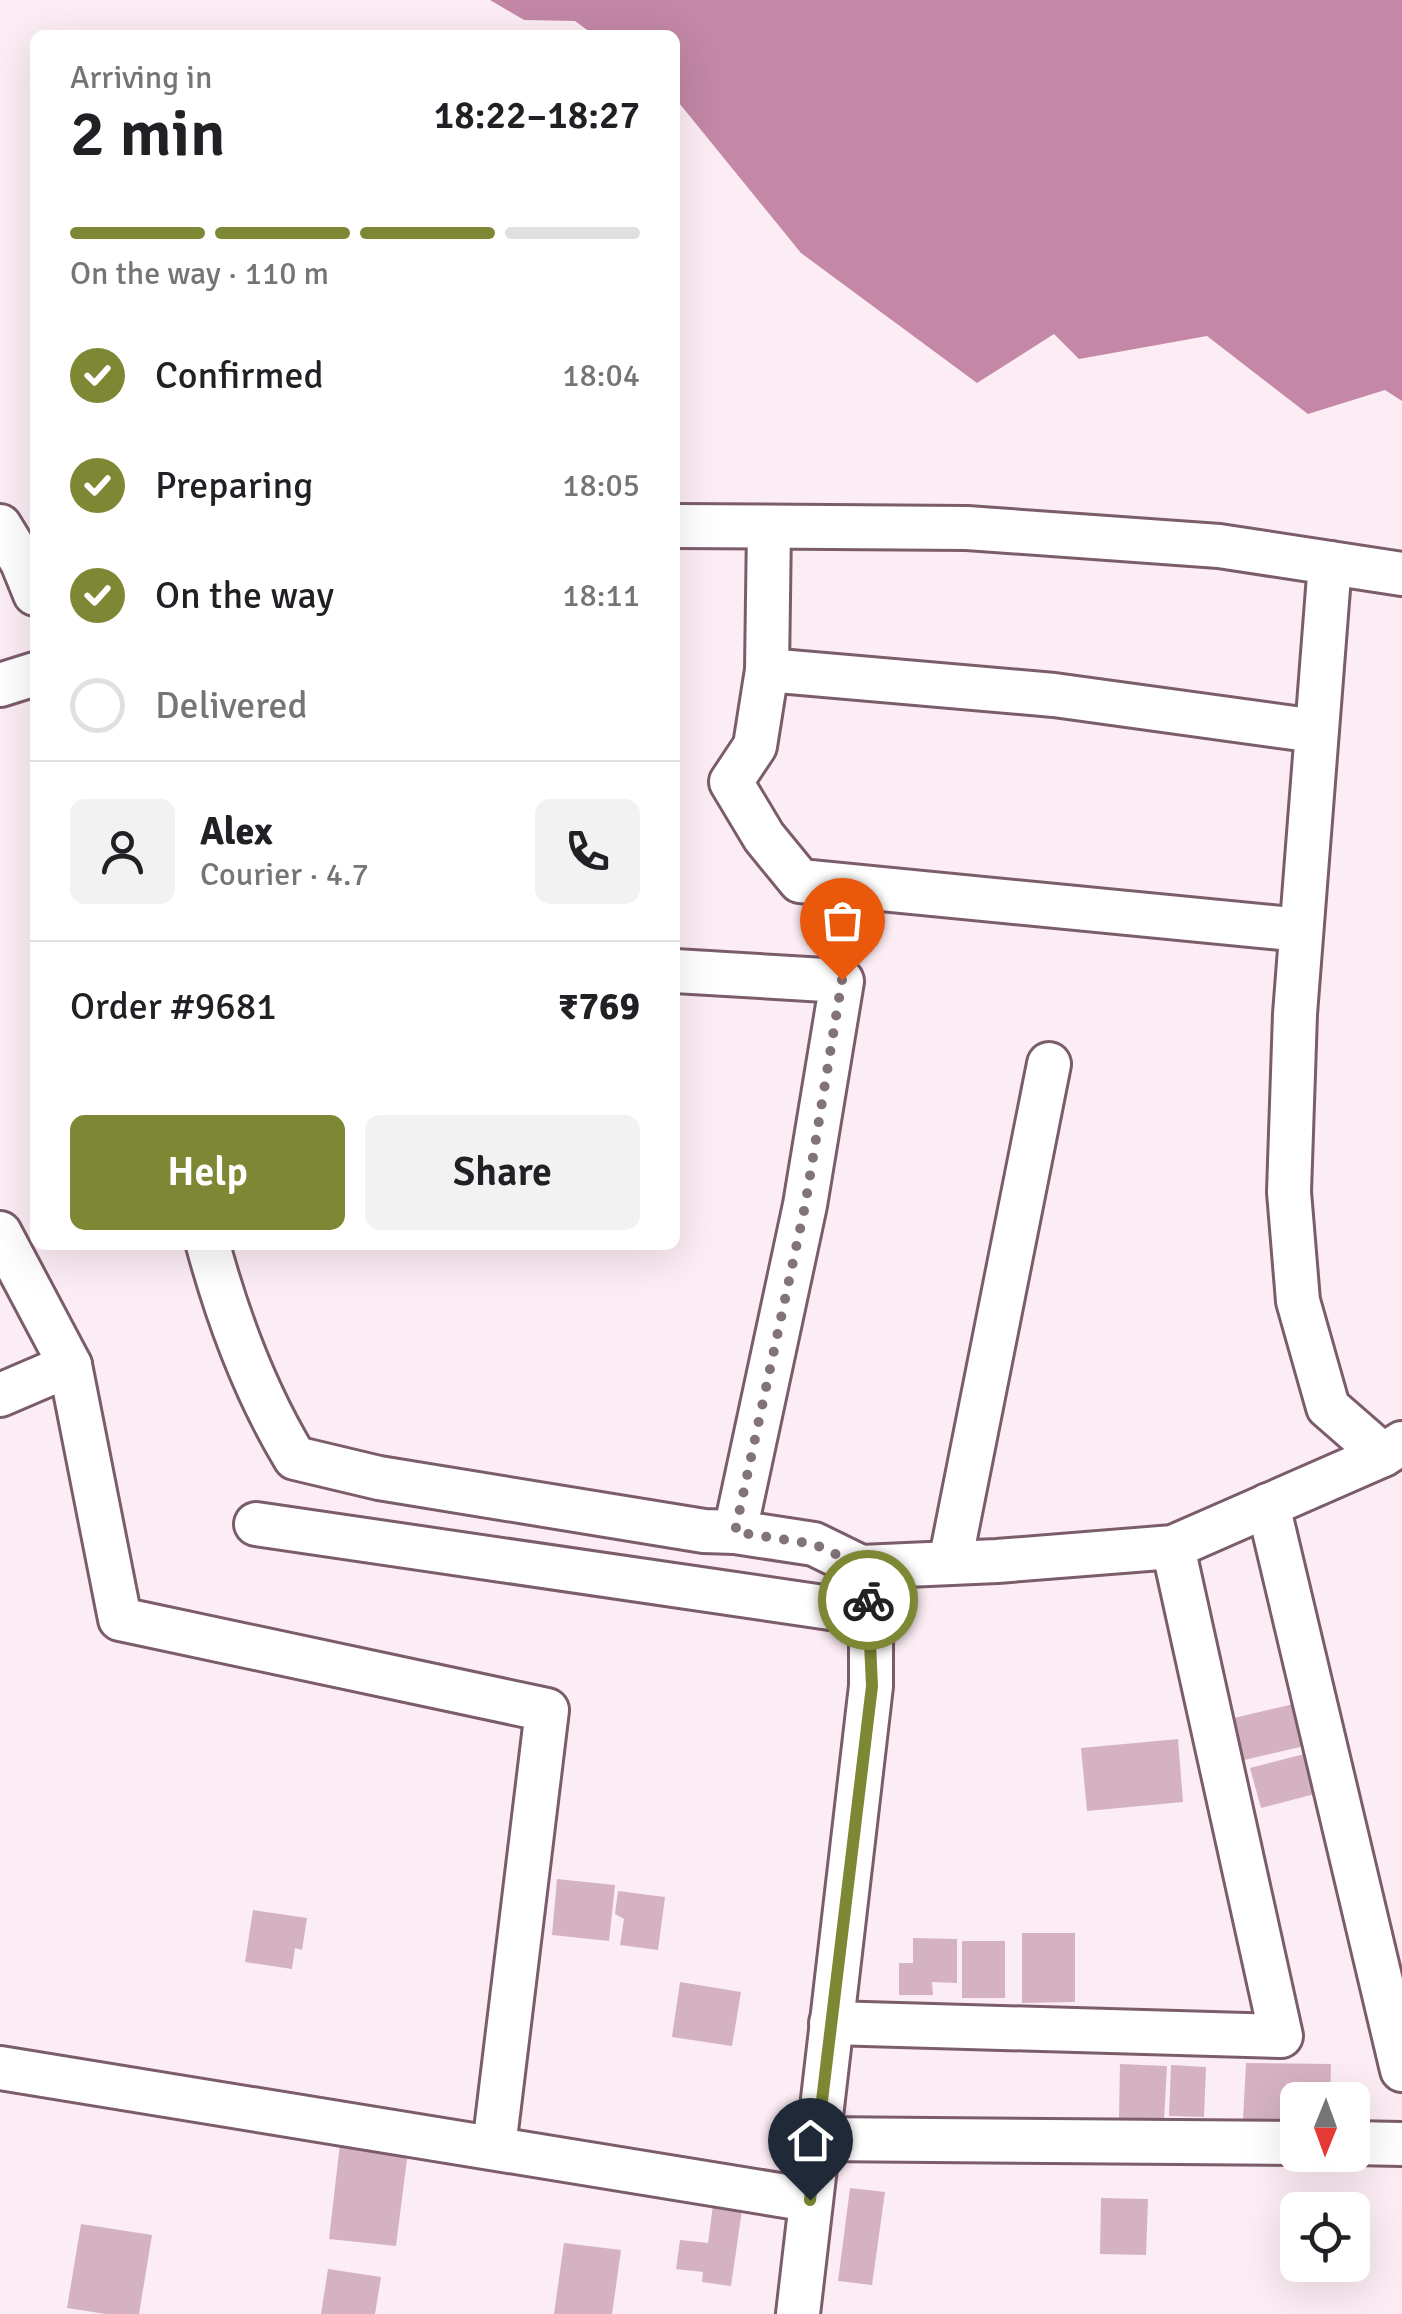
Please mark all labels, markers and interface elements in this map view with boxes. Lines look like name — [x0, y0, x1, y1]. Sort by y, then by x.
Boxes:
text: Arriving in — [70, 58, 212, 97]
text: 18:22–18:27 — [434, 92, 640, 139]
text: 2 min — [70, 94, 226, 174]
text: On the way · 110 m — [70, 254, 329, 293]
icon: check — [70, 348, 125, 403]
text: Confirmed — [155, 352, 324, 399]
text: 18:04 — [562, 356, 640, 395]
icon: check — [70, 458, 125, 513]
text: Preparing — [155, 462, 313, 509]
text: 18:05 — [562, 466, 640, 505]
icon: check — [70, 568, 125, 623]
text: On the way — [155, 572, 334, 619]
text: 18:11 — [562, 576, 640, 615]
text: Delivered — [155, 682, 308, 729]
button: person — [70, 799, 175, 904]
button: phone — [535, 799, 640, 904]
text: Alex — [200, 808, 273, 855]
text: Courier · 4.7 — [200, 855, 369, 894]
pin — [800, 878, 885, 981]
icon: bag — [815, 893, 870, 948]
text: Order #9681 — [70, 983, 277, 1030]
text: ₹769 — [558, 983, 640, 1030]
button: Help — [70, 1115, 345, 1230]
button: Share — [365, 1115, 640, 1230]
courier — [818, 1550, 918, 1650]
icon: bike — [841, 1573, 896, 1628]
north arrow — [1280, 2082, 1370, 2172]
map controls — [1280, 2082, 1370, 2282]
pin — [768, 2098, 853, 2201]
icon: home — [783, 2113, 838, 2168]
button: locate — [1280, 2192, 1370, 2282]

